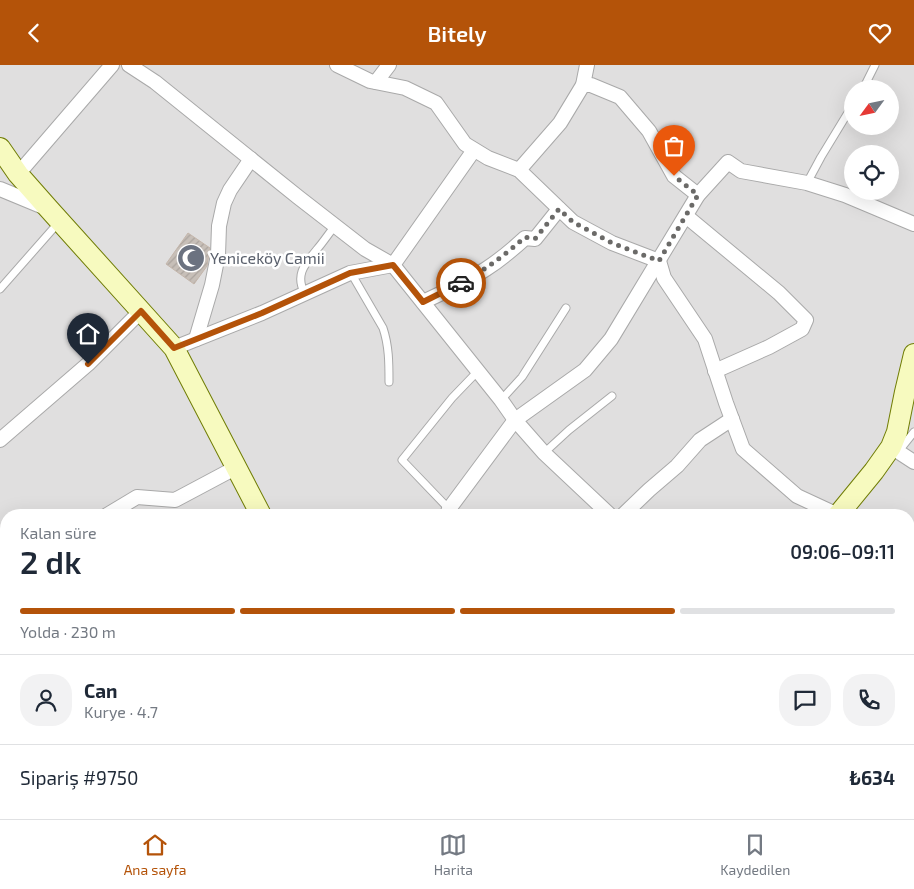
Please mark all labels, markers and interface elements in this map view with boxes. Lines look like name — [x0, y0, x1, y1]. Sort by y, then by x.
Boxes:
icon: back — [20, 19, 48, 47]
icon: heart — [866, 19, 894, 47]
text: Bitely — [427, 20, 487, 46]
north arrow — [844, 80, 899, 135]
map controls — [844, 80, 899, 200]
pin — [653, 125, 695, 176]
icon: bag — [660, 132, 688, 160]
button: locate — [844, 145, 899, 200]
mosque icon: Yeniceköy Camii — [176, 243, 206, 273]
place label: Yeniceköy Camii — [210, 248, 325, 267]
courier — [436, 258, 486, 308]
icon: car — [447, 269, 475, 297]
pin — [67, 313, 109, 364]
icon: home — [74, 320, 102, 348]
text: Kalan süre — [20, 523, 97, 542]
text: 09:06–09:11 — [790, 540, 895, 563]
text: 2 dk — [20, 542, 81, 580]
text: Yolda · 230 m — [20, 622, 116, 641]
button: person — [20, 674, 72, 726]
button: chat — [779, 674, 831, 726]
button: phone — [843, 674, 895, 726]
text: Can — [84, 679, 117, 702]
text: Kurye · 4.7 — [84, 702, 158, 721]
text: Sipariş #9750 — [20, 766, 138, 789]
text: ₺634 — [850, 766, 895, 789]
tab: Ana sayfa — [124, 831, 187, 878]
tab: Harita — [434, 831, 473, 878]
tab: Kaydedilen — [720, 831, 790, 878]

